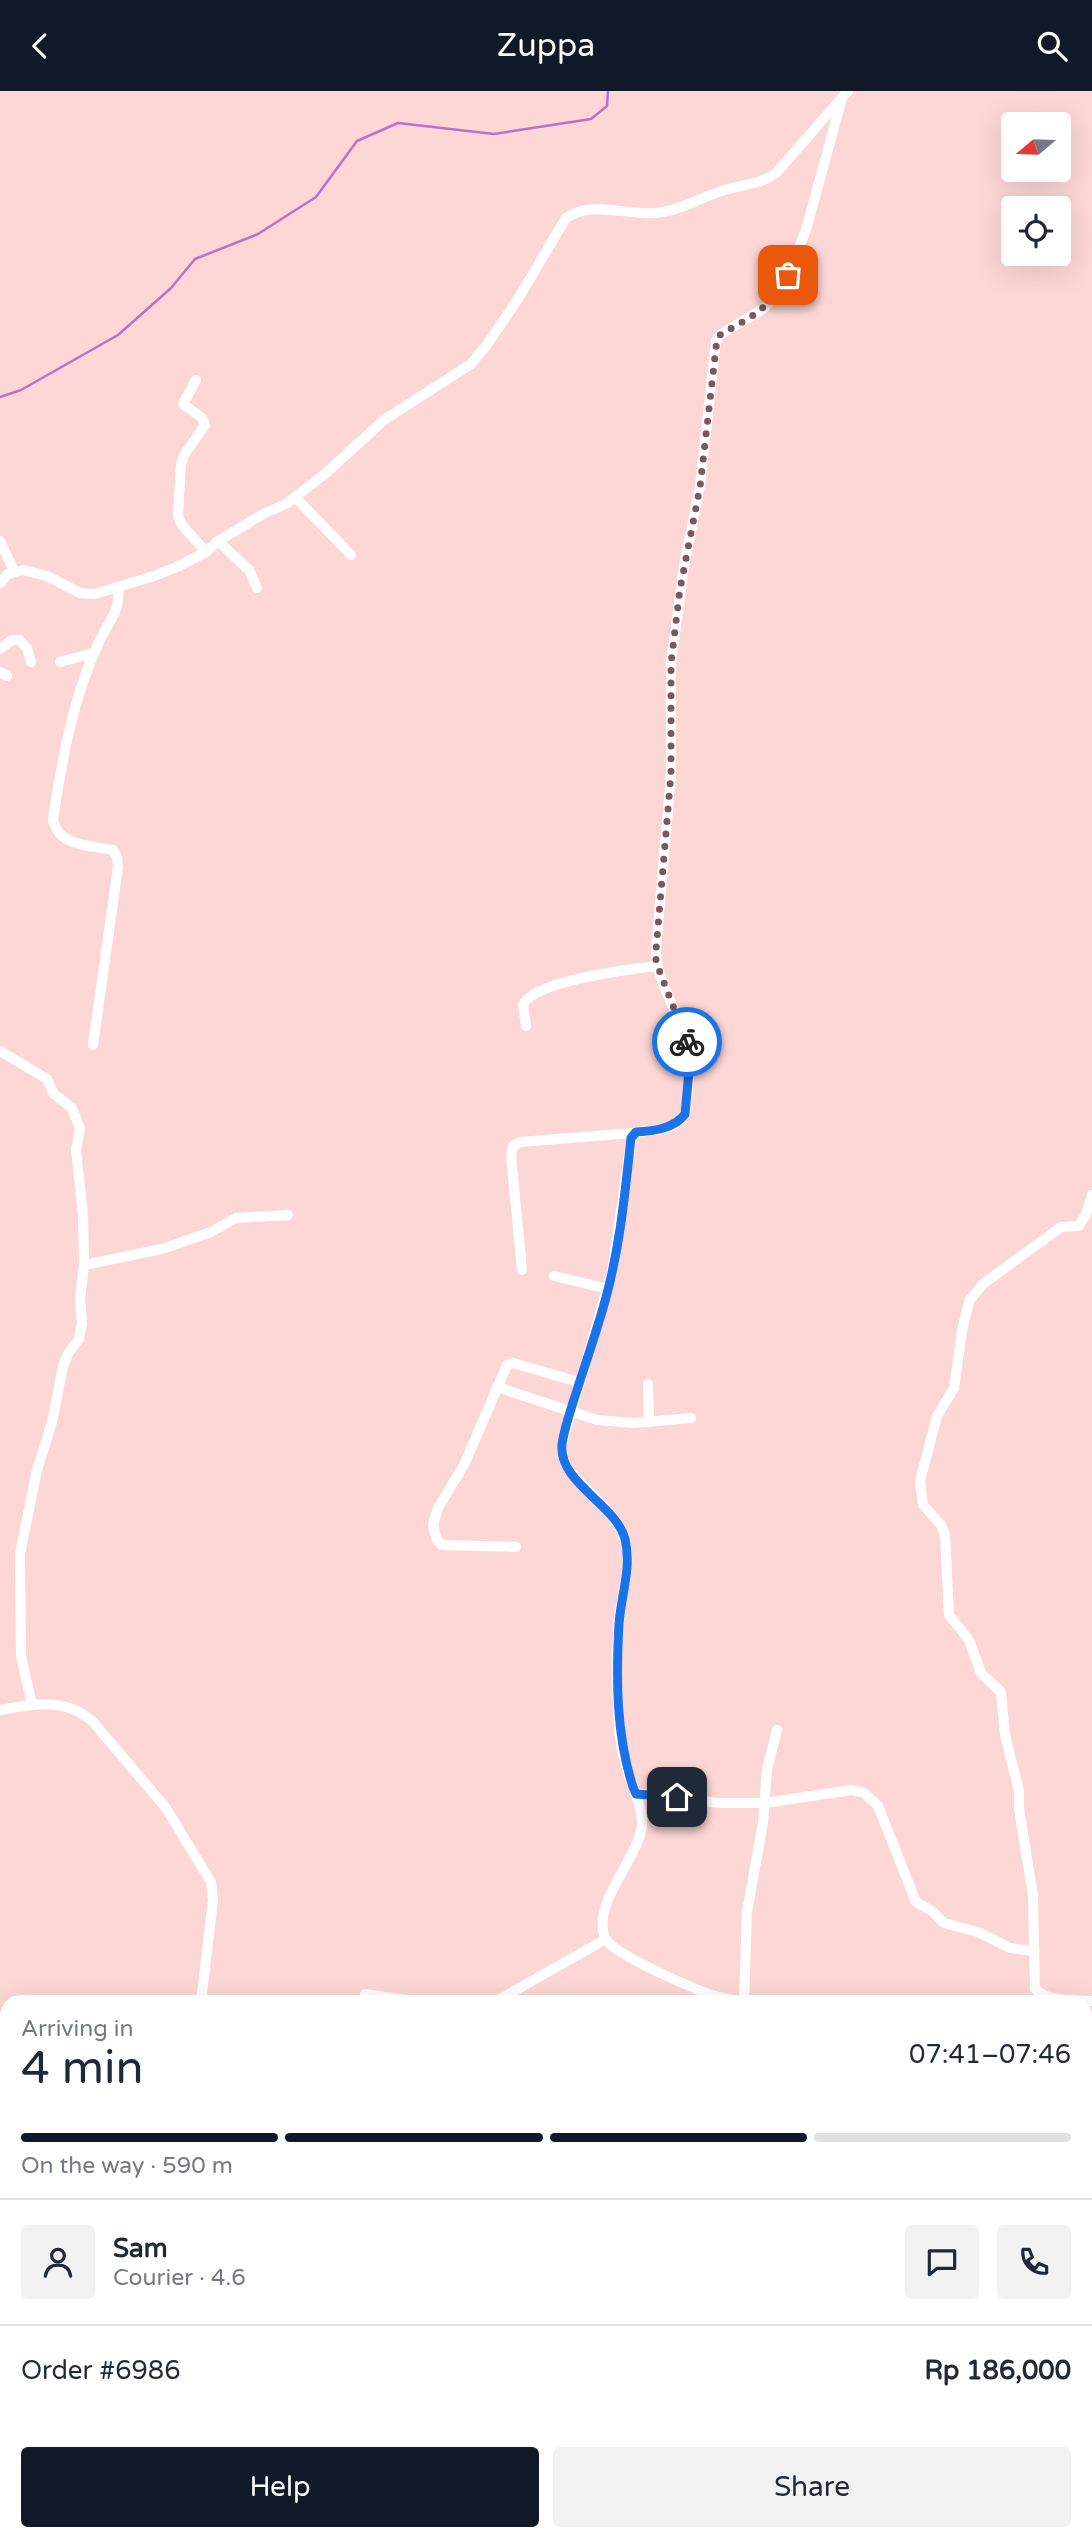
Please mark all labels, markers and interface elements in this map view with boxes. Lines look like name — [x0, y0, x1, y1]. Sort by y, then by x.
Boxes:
icon: back — [21, 27, 59, 65]
text: Zuppa — [497, 27, 595, 65]
icon: search — [1033, 27, 1071, 65]
north arrow — [1001, 112, 1071, 182]
map controls — [1001, 112, 1071, 266]
button: locate — [1001, 196, 1071, 266]
pin — [758, 245, 818, 305]
icon: bag — [769, 256, 807, 294]
courier — [652, 1007, 722, 1077]
icon: bike — [668, 1023, 706, 1061]
pin — [647, 1767, 707, 1827]
icon: home — [658, 1778, 696, 1816]
text: Arriving in — [21, 2015, 134, 2043]
text: 07:41–07:46 — [909, 2039, 1071, 2070]
text: 4 min — [21, 2041, 144, 2096]
text: On the way · 590 m — [21, 2152, 233, 2180]
button: person — [21, 2225, 95, 2299]
button: chat — [905, 2225, 979, 2299]
button: phone — [997, 2225, 1071, 2299]
text: Sam — [113, 2233, 168, 2264]
text: Courier · 4.6 — [113, 2264, 246, 2292]
text: Order #6986 — [21, 2355, 181, 2386]
text: Rp 186,000 — [925, 2355, 1071, 2386]
button: Help — [21, 2447, 539, 2527]
button: Share — [553, 2447, 1071, 2527]

